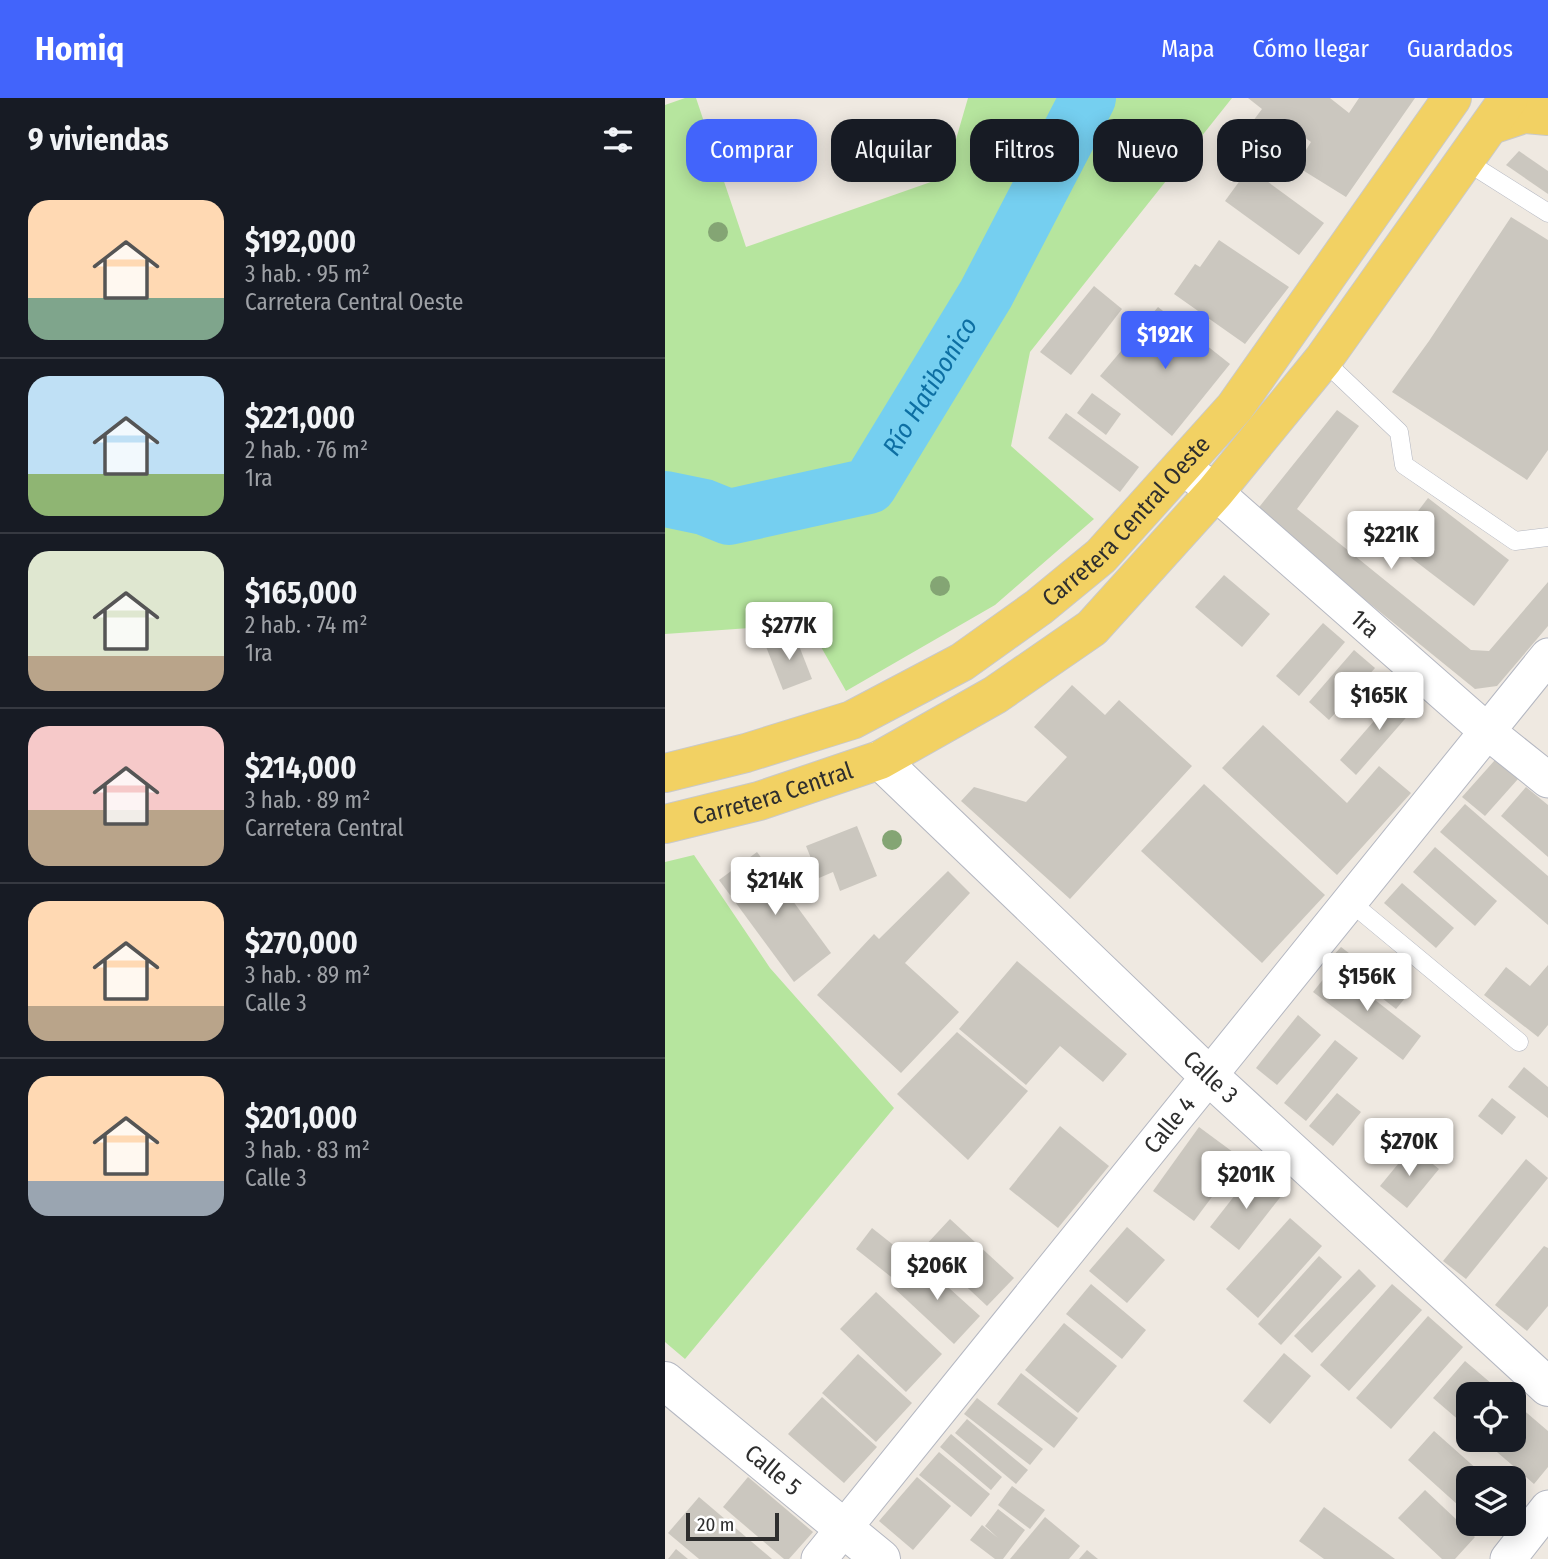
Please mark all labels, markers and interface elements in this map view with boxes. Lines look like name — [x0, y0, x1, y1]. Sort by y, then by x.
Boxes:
text: Homiq — [35, 29, 124, 69]
text: Mapa — [1161, 35, 1214, 63]
text: Cómo llegar — [1252, 35, 1369, 63]
text: Guardados — [1407, 35, 1513, 63]
chip: Comprar — [686, 119, 817, 182]
chip: Alquilar — [831, 119, 956, 182]
chip: Filtros — [970, 119, 1079, 182]
chip: Nuevo — [1093, 119, 1203, 182]
chip: Piso — [1217, 119, 1306, 182]
icon: filters — [599, 121, 637, 159]
text: 9 viviendas — [28, 122, 169, 158]
text: $192,000 — [245, 224, 356, 260]
icon: home — [84, 228, 168, 312]
text: 3 hab. · 95 m² — [245, 260, 370, 288]
text: Carretera Central Oeste — [245, 288, 463, 316]
water label: Río Hatibonico — [876, 312, 984, 461]
pin: $192K — [1116, 312, 1214, 371]
text: $192K — [1137, 320, 1193, 348]
text: $221,000 — [245, 400, 355, 436]
icon: home — [84, 404, 168, 488]
street label: Carretera Central Oeste — [1037, 430, 1216, 612]
text: 2 hab. · 76 m² — [245, 436, 368, 464]
text: 1ra — [245, 464, 273, 492]
pin: $221K — [1342, 512, 1440, 571]
text: $221K — [1363, 520, 1419, 548]
text: $165,000 — [245, 575, 357, 611]
icon: home — [84, 579, 168, 663]
pin: $277K — [740, 602, 838, 662]
street label: 1ra — [1345, 604, 1385, 644]
text: 2 hab. · 74 m² — [245, 611, 368, 639]
text: $277K — [762, 611, 816, 639]
text: 1ra — [245, 639, 273, 667]
pin: $165K — [1330, 672, 1428, 732]
text: $165K — [1351, 681, 1407, 709]
text: $214,000 — [245, 750, 357, 786]
icon: home — [84, 754, 168, 838]
street label: Carretera Central — [690, 756, 856, 831]
text: 3 hab. · 89 m² — [245, 786, 370, 814]
text: Carretera Central — [245, 814, 404, 842]
pin: $214K — [726, 858, 824, 917]
text: $214K — [747, 866, 803, 894]
text: $270,000 — [245, 925, 358, 961]
icon: home — [84, 929, 168, 1013]
pin: $156K — [1318, 954, 1416, 1013]
text: 3 hab. · 89 m² — [245, 961, 370, 989]
text: $156K — [1338, 962, 1396, 990]
text: Calle 3 — [245, 989, 307, 1017]
street label: Calle 3 — [1177, 1045, 1244, 1109]
street label: Calle 4 — [1138, 1091, 1201, 1159]
text: $201,000 — [245, 1100, 357, 1136]
icon: home — [84, 1104, 168, 1188]
pin: $270K — [1360, 1118, 1458, 1178]
text: $270K — [1380, 1127, 1438, 1155]
text: 3 hab. · 83 m² — [245, 1136, 370, 1164]
pin: $201K — [1197, 1152, 1295, 1211]
text: $201K — [1217, 1160, 1275, 1188]
text: Calle 3 — [245, 1164, 307, 1192]
pin: $206K — [888, 1242, 986, 1302]
text: $206K — [907, 1251, 967, 1279]
map controls — [1456, 1382, 1526, 1536]
button: locate — [1456, 1382, 1526, 1452]
street label: Calle 5 — [739, 1439, 807, 1501]
button: layers — [1456, 1466, 1526, 1536]
scale bar — [686, 1510, 779, 1542]
text: 20 m — [697, 1513, 734, 1536]

